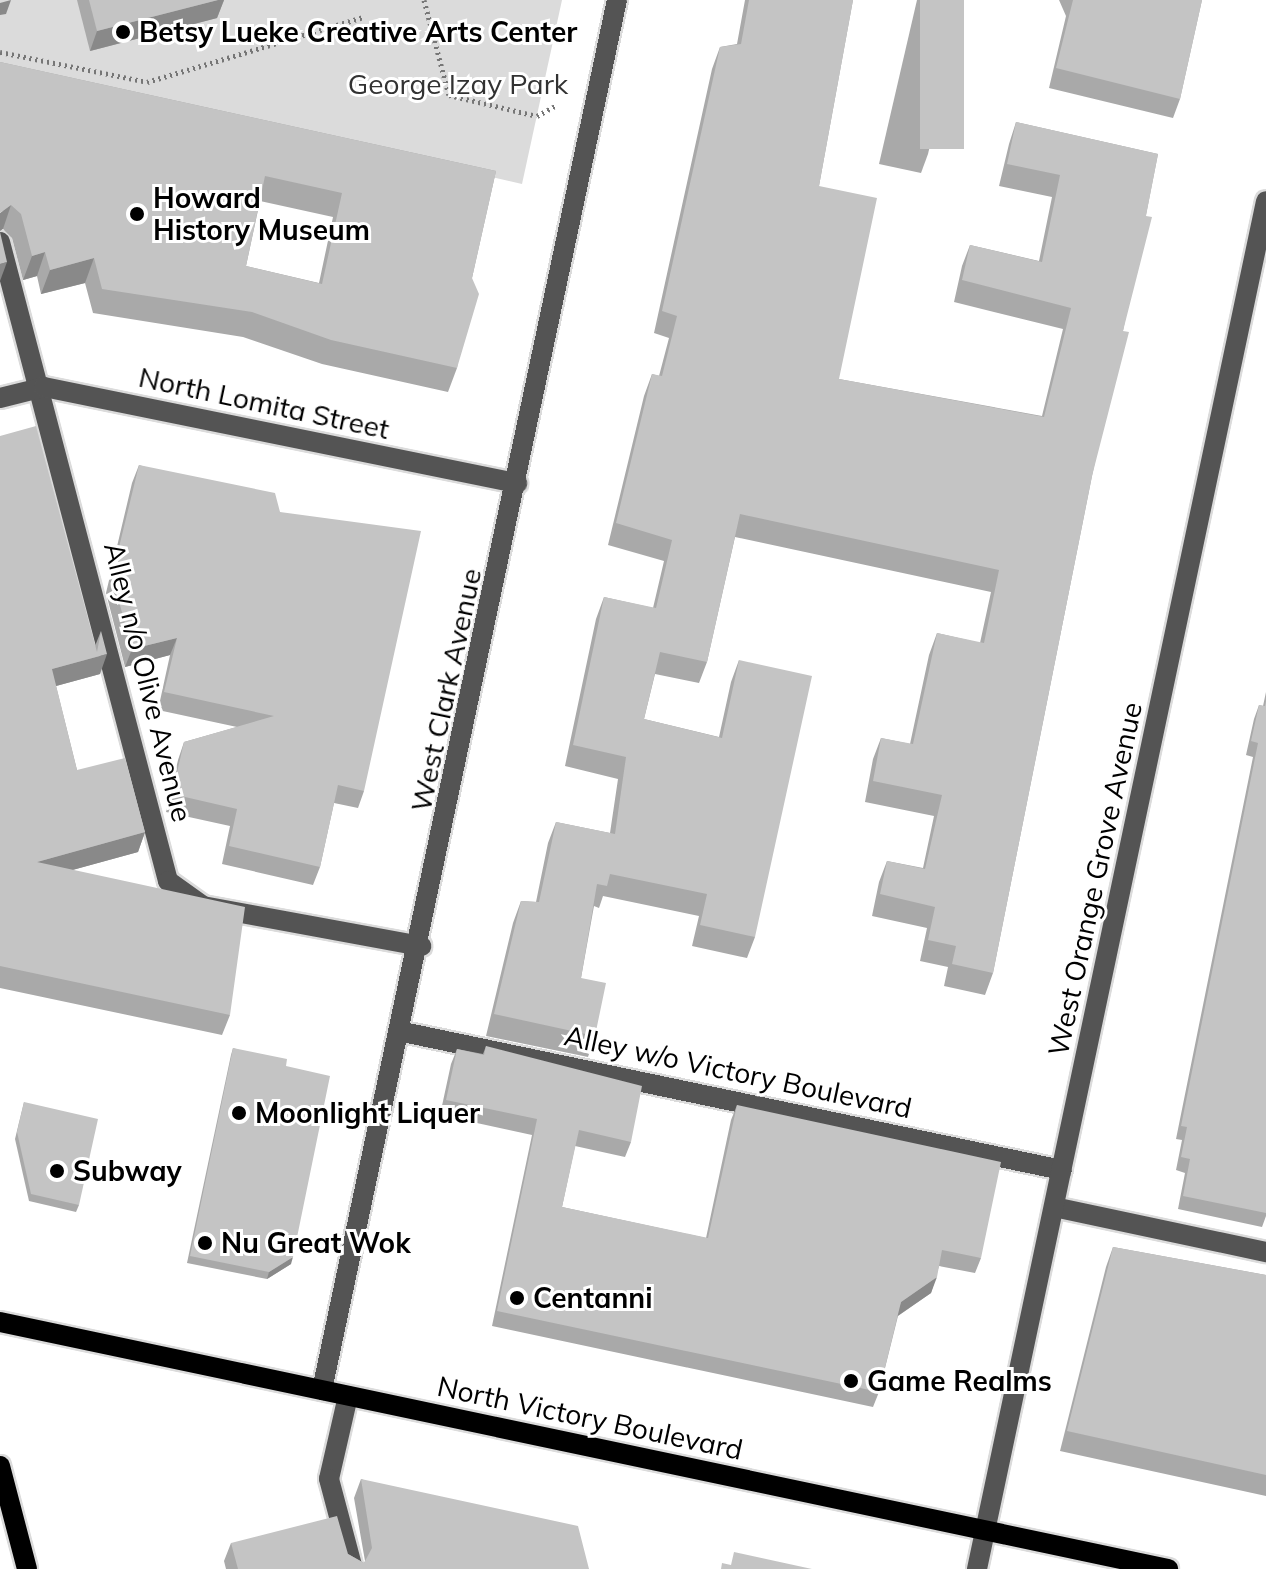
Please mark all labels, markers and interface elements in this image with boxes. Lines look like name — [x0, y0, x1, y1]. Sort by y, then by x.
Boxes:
place label: Betsy Lueke Creative Arts Center — [139, 15, 577, 49]
marker: Betsy Lueke Creative Arts Center — [114, 23, 132, 41]
park label: George Izay Park — [348, 67, 568, 101]
place label: Howard History Museum — [153, 181, 370, 247]
marker: Howard History Museum — [128, 205, 146, 223]
street label: North Lomita Street — [136, 360, 392, 446]
street label: Alley n/o Olive Avenue — [97, 539, 199, 825]
street label: West Clark Avenue — [404, 565, 488, 815]
street label: West Orange Grove Avenue — [1041, 699, 1149, 1059]
street label: Alley w/o Victory Boulevard — [561, 1019, 915, 1125]
place label: Moonlight Liquer — [255, 1096, 480, 1130]
marker: Moonlight Liquer — [230, 1104, 248, 1122]
place label: Subway — [73, 1154, 182, 1188]
marker: Subway — [48, 1162, 66, 1180]
place label: Nu Great Wok — [221, 1226, 411, 1260]
marker: Nu Great Wok — [196, 1234, 214, 1252]
place label: Centanni — [533, 1281, 652, 1315]
marker: Centanni — [508, 1289, 526, 1307]
place label: Game Realms — [867, 1364, 1052, 1398]
street label: North Victory Boulevard — [434, 1369, 746, 1467]
marker: Game Realms — [842, 1372, 860, 1390]

